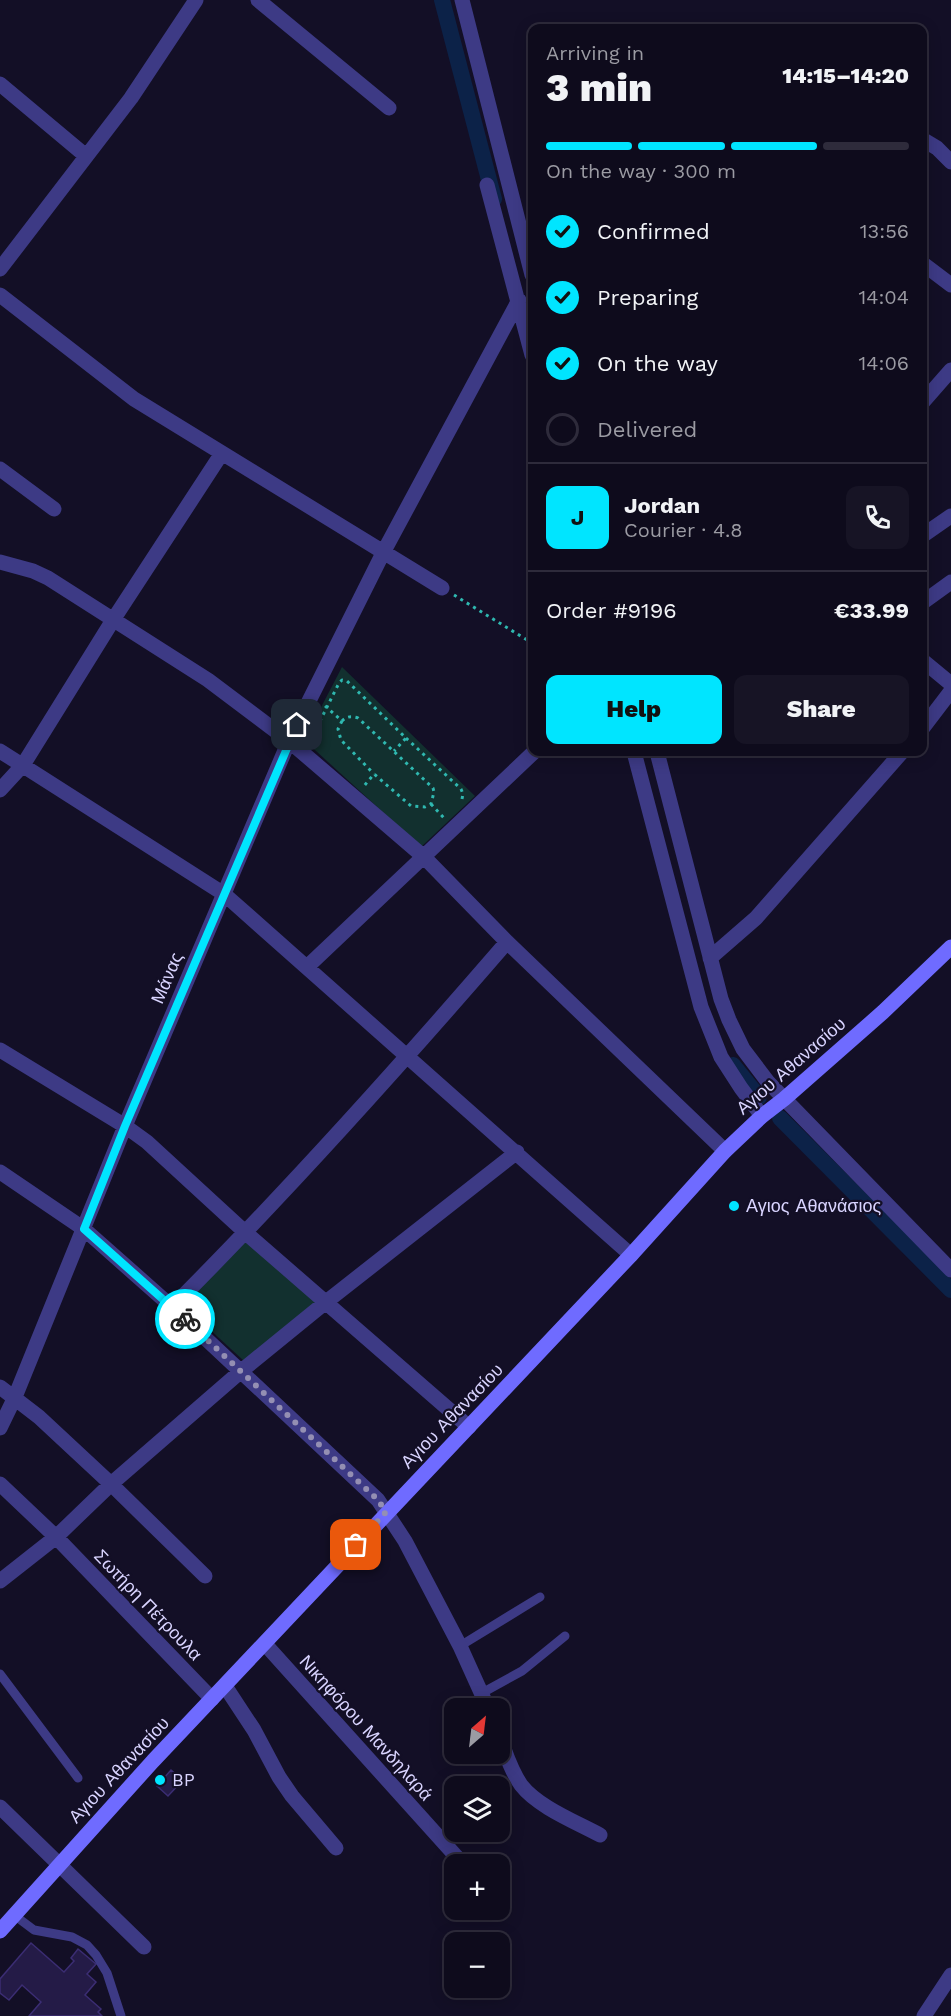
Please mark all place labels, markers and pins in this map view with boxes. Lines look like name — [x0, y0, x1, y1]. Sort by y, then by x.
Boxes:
pin — [271, 699, 322, 750]
place label: Αγιος Αθανάσιος — [746, 1195, 881, 1216]
marker: Αγιος Αθανάσιος — [727, 1199, 741, 1213]
pin — [330, 1519, 381, 1570]
place label: BP — [172, 1769, 195, 1790]
marker: BP — [153, 1773, 167, 1787]

